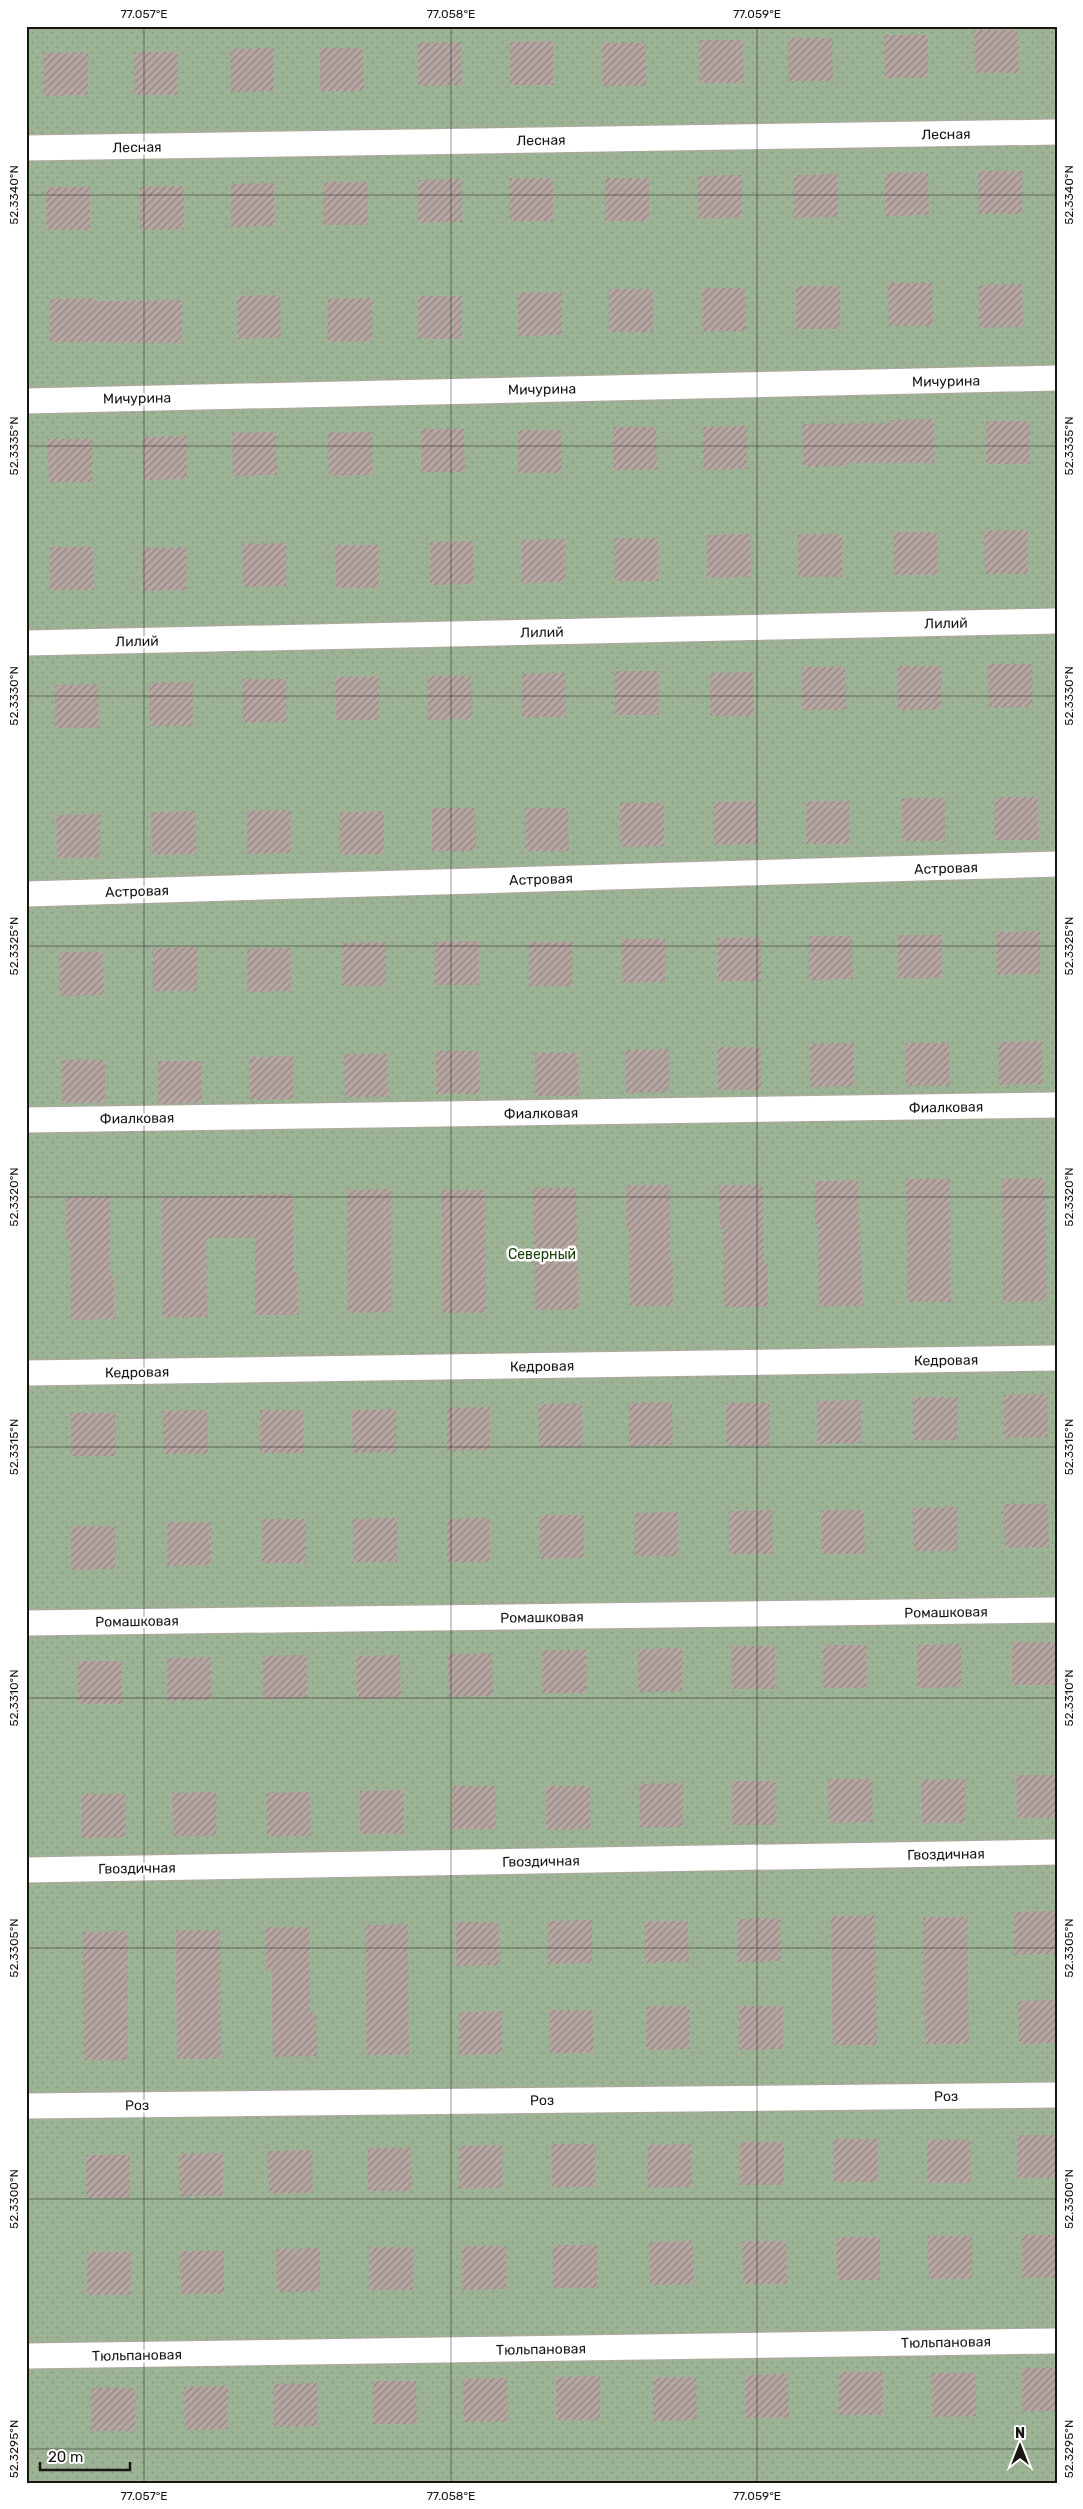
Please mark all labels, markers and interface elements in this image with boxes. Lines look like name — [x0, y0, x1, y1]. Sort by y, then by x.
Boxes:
text: 77.057°E — [120, 7, 168, 21]
text: 77.058°E — [427, 7, 475, 21]
text: 77.059°E — [733, 7, 781, 21]
street label: Лесная — [921, 126, 971, 143]
street label: Лесная — [516, 132, 566, 149]
street label: Лесная — [112, 139, 162, 156]
text: 52.3340°N — [7, 165, 21, 225]
text: 52.3340°N — [1062, 165, 1076, 225]
street label: Мичурина — [912, 372, 980, 391]
street label: Мичурина — [508, 380, 576, 399]
street label: Мичурина — [103, 389, 171, 408]
text: 52.3335°N — [7, 417, 21, 475]
text: 52.3335°N — [1062, 417, 1076, 475]
street label: Лилий — [924, 615, 968, 632]
street label: Лилий — [520, 624, 564, 641]
street label: Лилий — [115, 633, 159, 650]
text: 52.3330°N — [7, 666, 21, 726]
text: 52.3330°N — [1062, 666, 1076, 726]
street label: Астровая — [914, 859, 978, 878]
street label: Астровая — [509, 870, 573, 889]
street label: Астровая — [105, 882, 169, 901]
text: 52.3325°N — [7, 917, 21, 975]
text: 52.3325°N — [1062, 917, 1076, 975]
street label: Фиалковая — [908, 1098, 984, 1117]
street label: Фиалковая — [503, 1104, 579, 1123]
street label: Фиалковая — [99, 1109, 175, 1128]
text: 52.3320°N — [7, 1167, 21, 1227]
text: 52.3320°N — [1062, 1167, 1076, 1227]
park label: Северный — [508, 1246, 576, 1263]
street label: Кедровая — [914, 1351, 978, 1370]
street label: Кедровая — [510, 1357, 574, 1376]
street label: Кедровая — [105, 1363, 169, 1382]
text: 52.3315°N — [7, 1419, 21, 1475]
text: 52.3315°N — [1062, 1419, 1076, 1475]
street label: Ромашковая — [904, 1603, 988, 1622]
street label: Ромашковая — [500, 1608, 584, 1627]
street label: Ромашковая — [95, 1612, 179, 1631]
text: 52.3310°N — [7, 1669, 21, 1727]
text: 52.3310°N — [1062, 1669, 1076, 1727]
street label: Гвоздичная — [907, 1845, 985, 1864]
street label: Гвоздичная — [502, 1852, 580, 1871]
street label: Гвоздичная — [98, 1859, 176, 1878]
text: 52.3305°N — [7, 1918, 21, 1978]
text: 52.3305°N — [1062, 1918, 1076, 1978]
street label: Роз — [934, 2088, 958, 2105]
street label: Роз — [530, 2092, 554, 2109]
street label: Роз — [125, 2097, 149, 2114]
text: 52.3300°N — [7, 2169, 21, 2229]
text: 52.3300°N — [1062, 2169, 1076, 2229]
street label: Тюльпановая — [901, 2333, 991, 2352]
street label: Тюльпановая — [496, 2340, 586, 2359]
street label: Тюльпановая — [92, 2346, 182, 2365]
text: 52.3295°N — [7, 2420, 21, 2478]
text: 52.3295°N — [1062, 2420, 1076, 2478]
north arrow — [996, 2422, 1046, 2472]
text: N — [1015, 2425, 1025, 2442]
scale bar — [40, 2439, 130, 2471]
text: 20 m — [48, 2448, 83, 2466]
text: 77.057°E — [120, 2489, 168, 2503]
text: 77.058°E — [427, 2489, 475, 2503]
text: 77.059°E — [733, 2489, 781, 2503]

